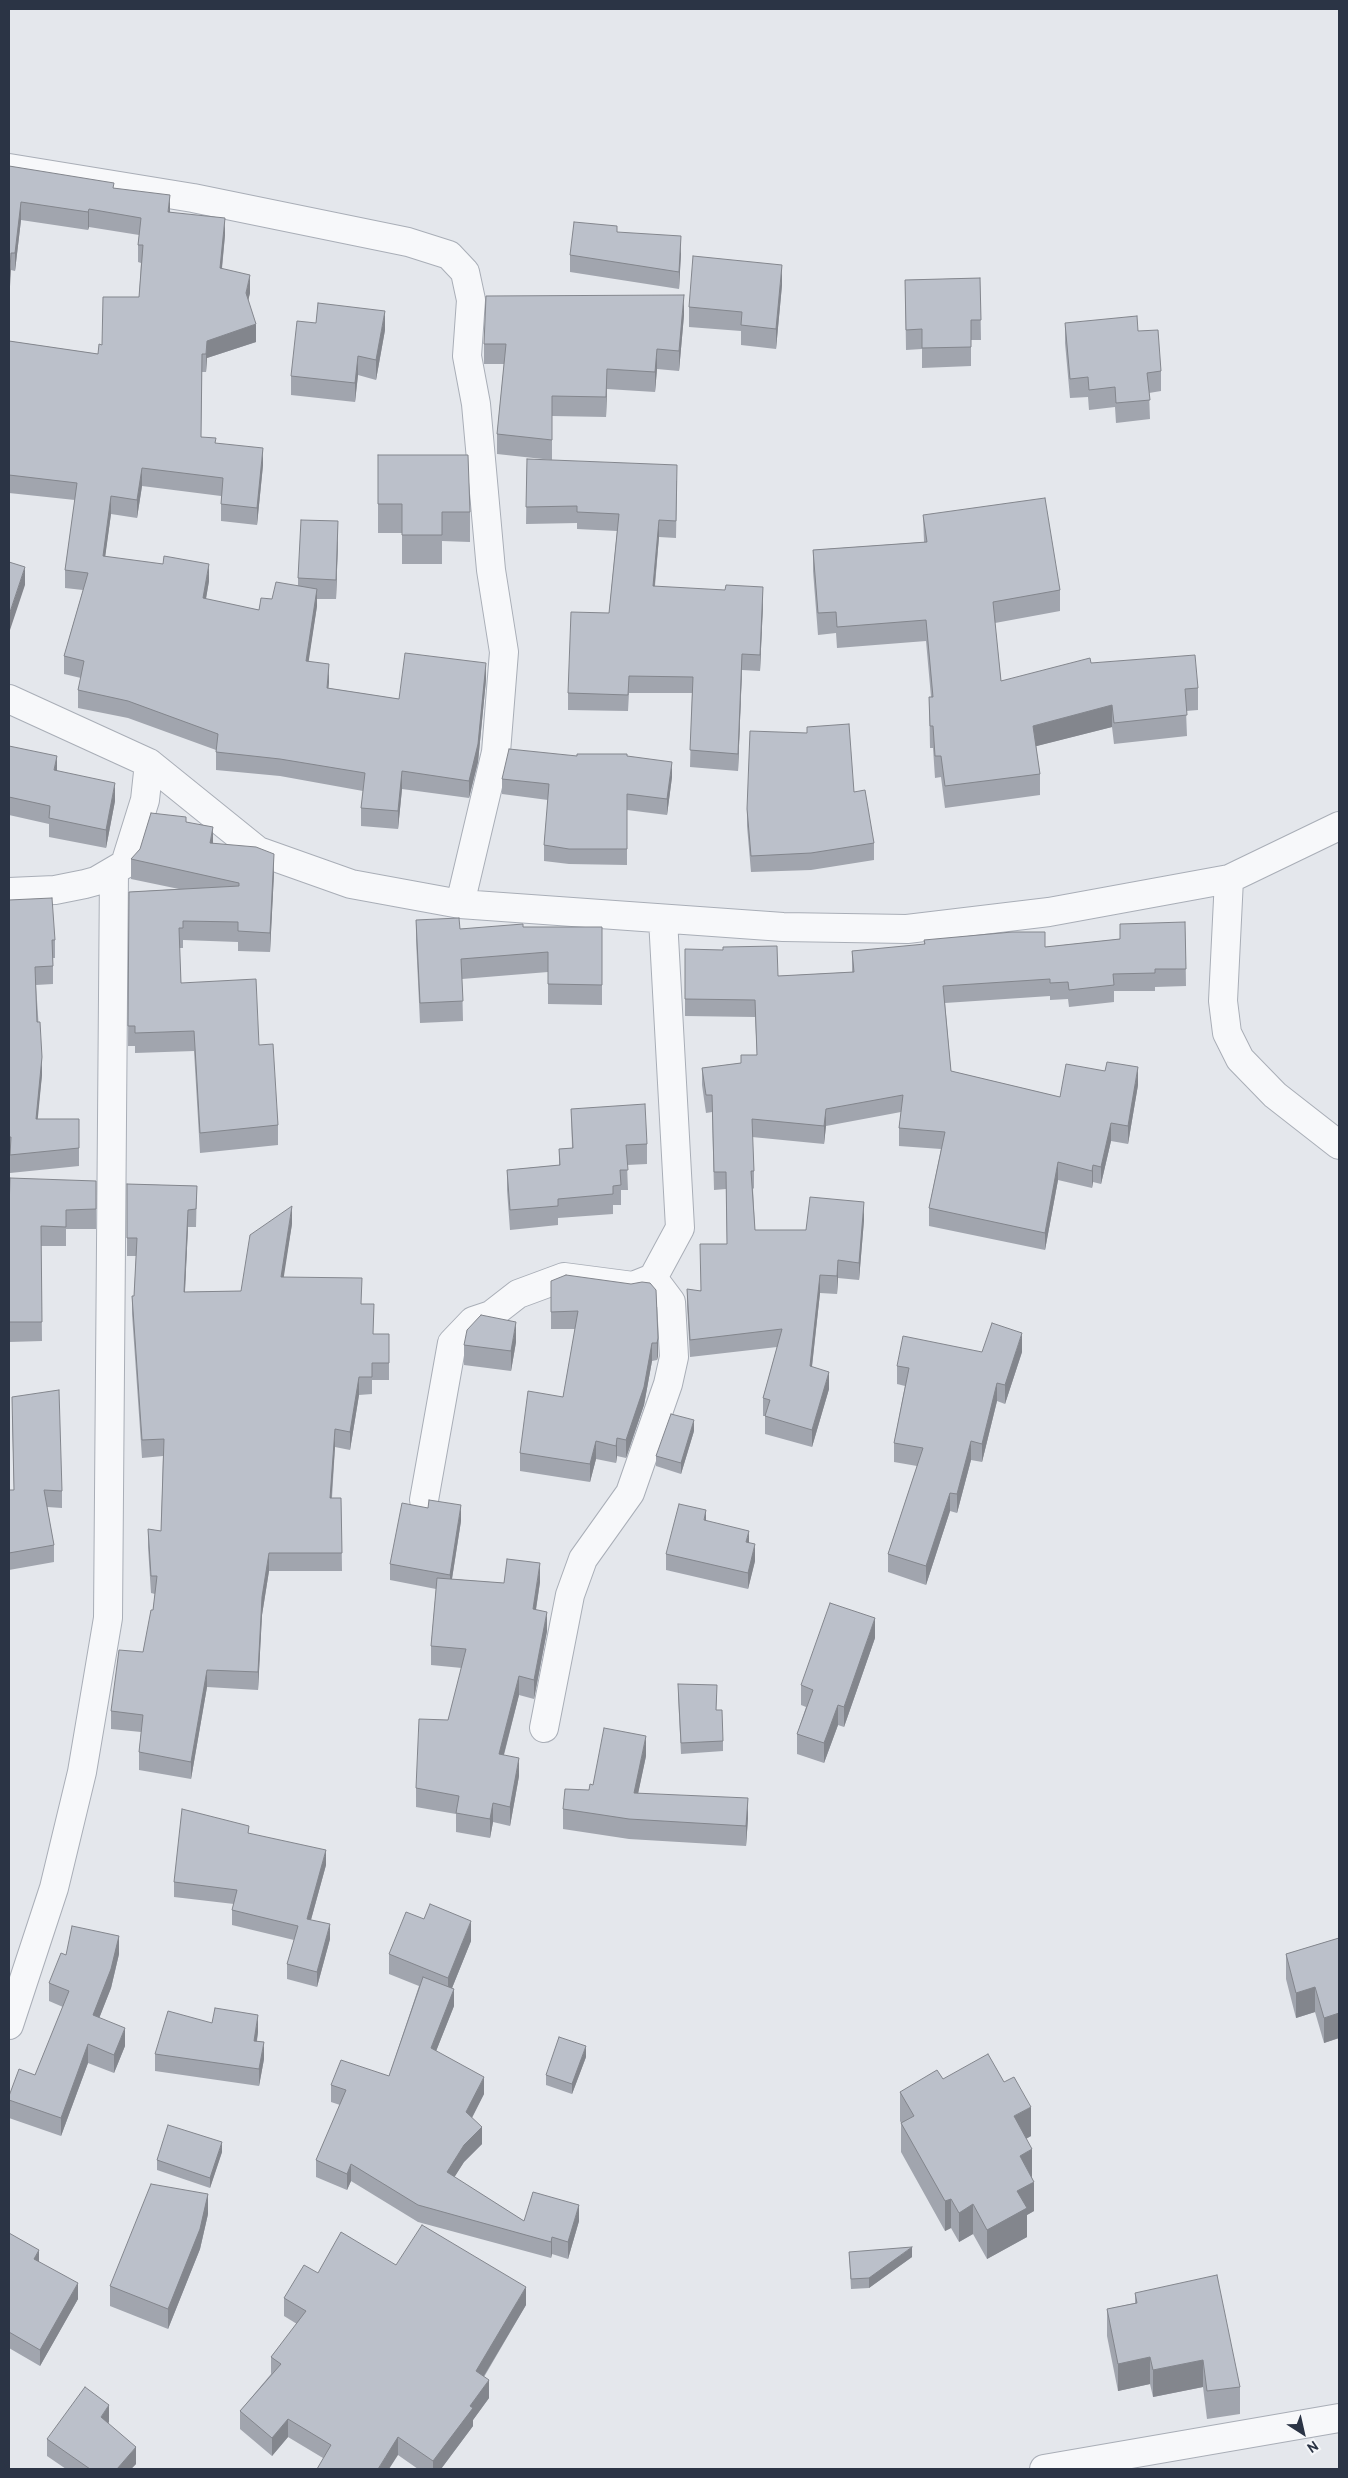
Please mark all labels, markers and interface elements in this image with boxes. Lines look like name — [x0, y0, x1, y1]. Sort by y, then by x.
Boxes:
north arrow — [1278, 2408, 1328, 2458]
text: N — [1303, 2436, 1321, 2456]

